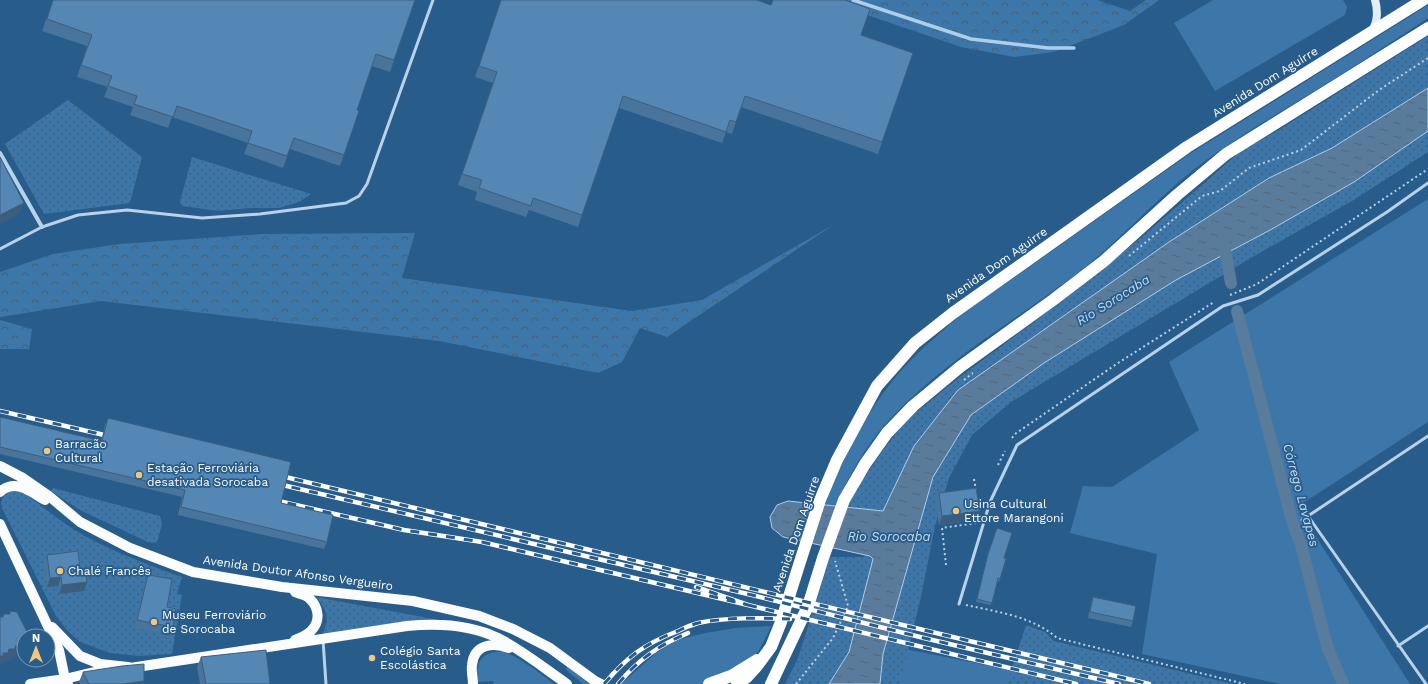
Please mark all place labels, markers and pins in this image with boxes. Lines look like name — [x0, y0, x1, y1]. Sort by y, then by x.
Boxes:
place label: Barracão Cultural — [55, 437, 107, 465]
marker: Barracão Cultural — [42, 446, 52, 456]
place label: Estação Ferroviária desativada Sorocaba — [147, 461, 268, 489]
marker: Estação Ferroviária desativada Sorocaba — [134, 470, 144, 480]
place label: Usina Cultural Ettore Marangoni — [964, 497, 1064, 525]
marker: Usina Cultural Ettore Marangoni — [951, 506, 961, 516]
place label: Chalé Francês — [68, 564, 151, 578]
marker: Chalé Francês — [55, 566, 65, 576]
place label: Museu Ferroviário de Sorocaba — [162, 608, 266, 636]
marker: Museu Ferroviário de Sorocaba — [149, 617, 159, 627]
place label: Colégio Santa Escolástica — [380, 644, 461, 672]
marker: Colégio Santa Escolástica — [367, 653, 377, 663]

